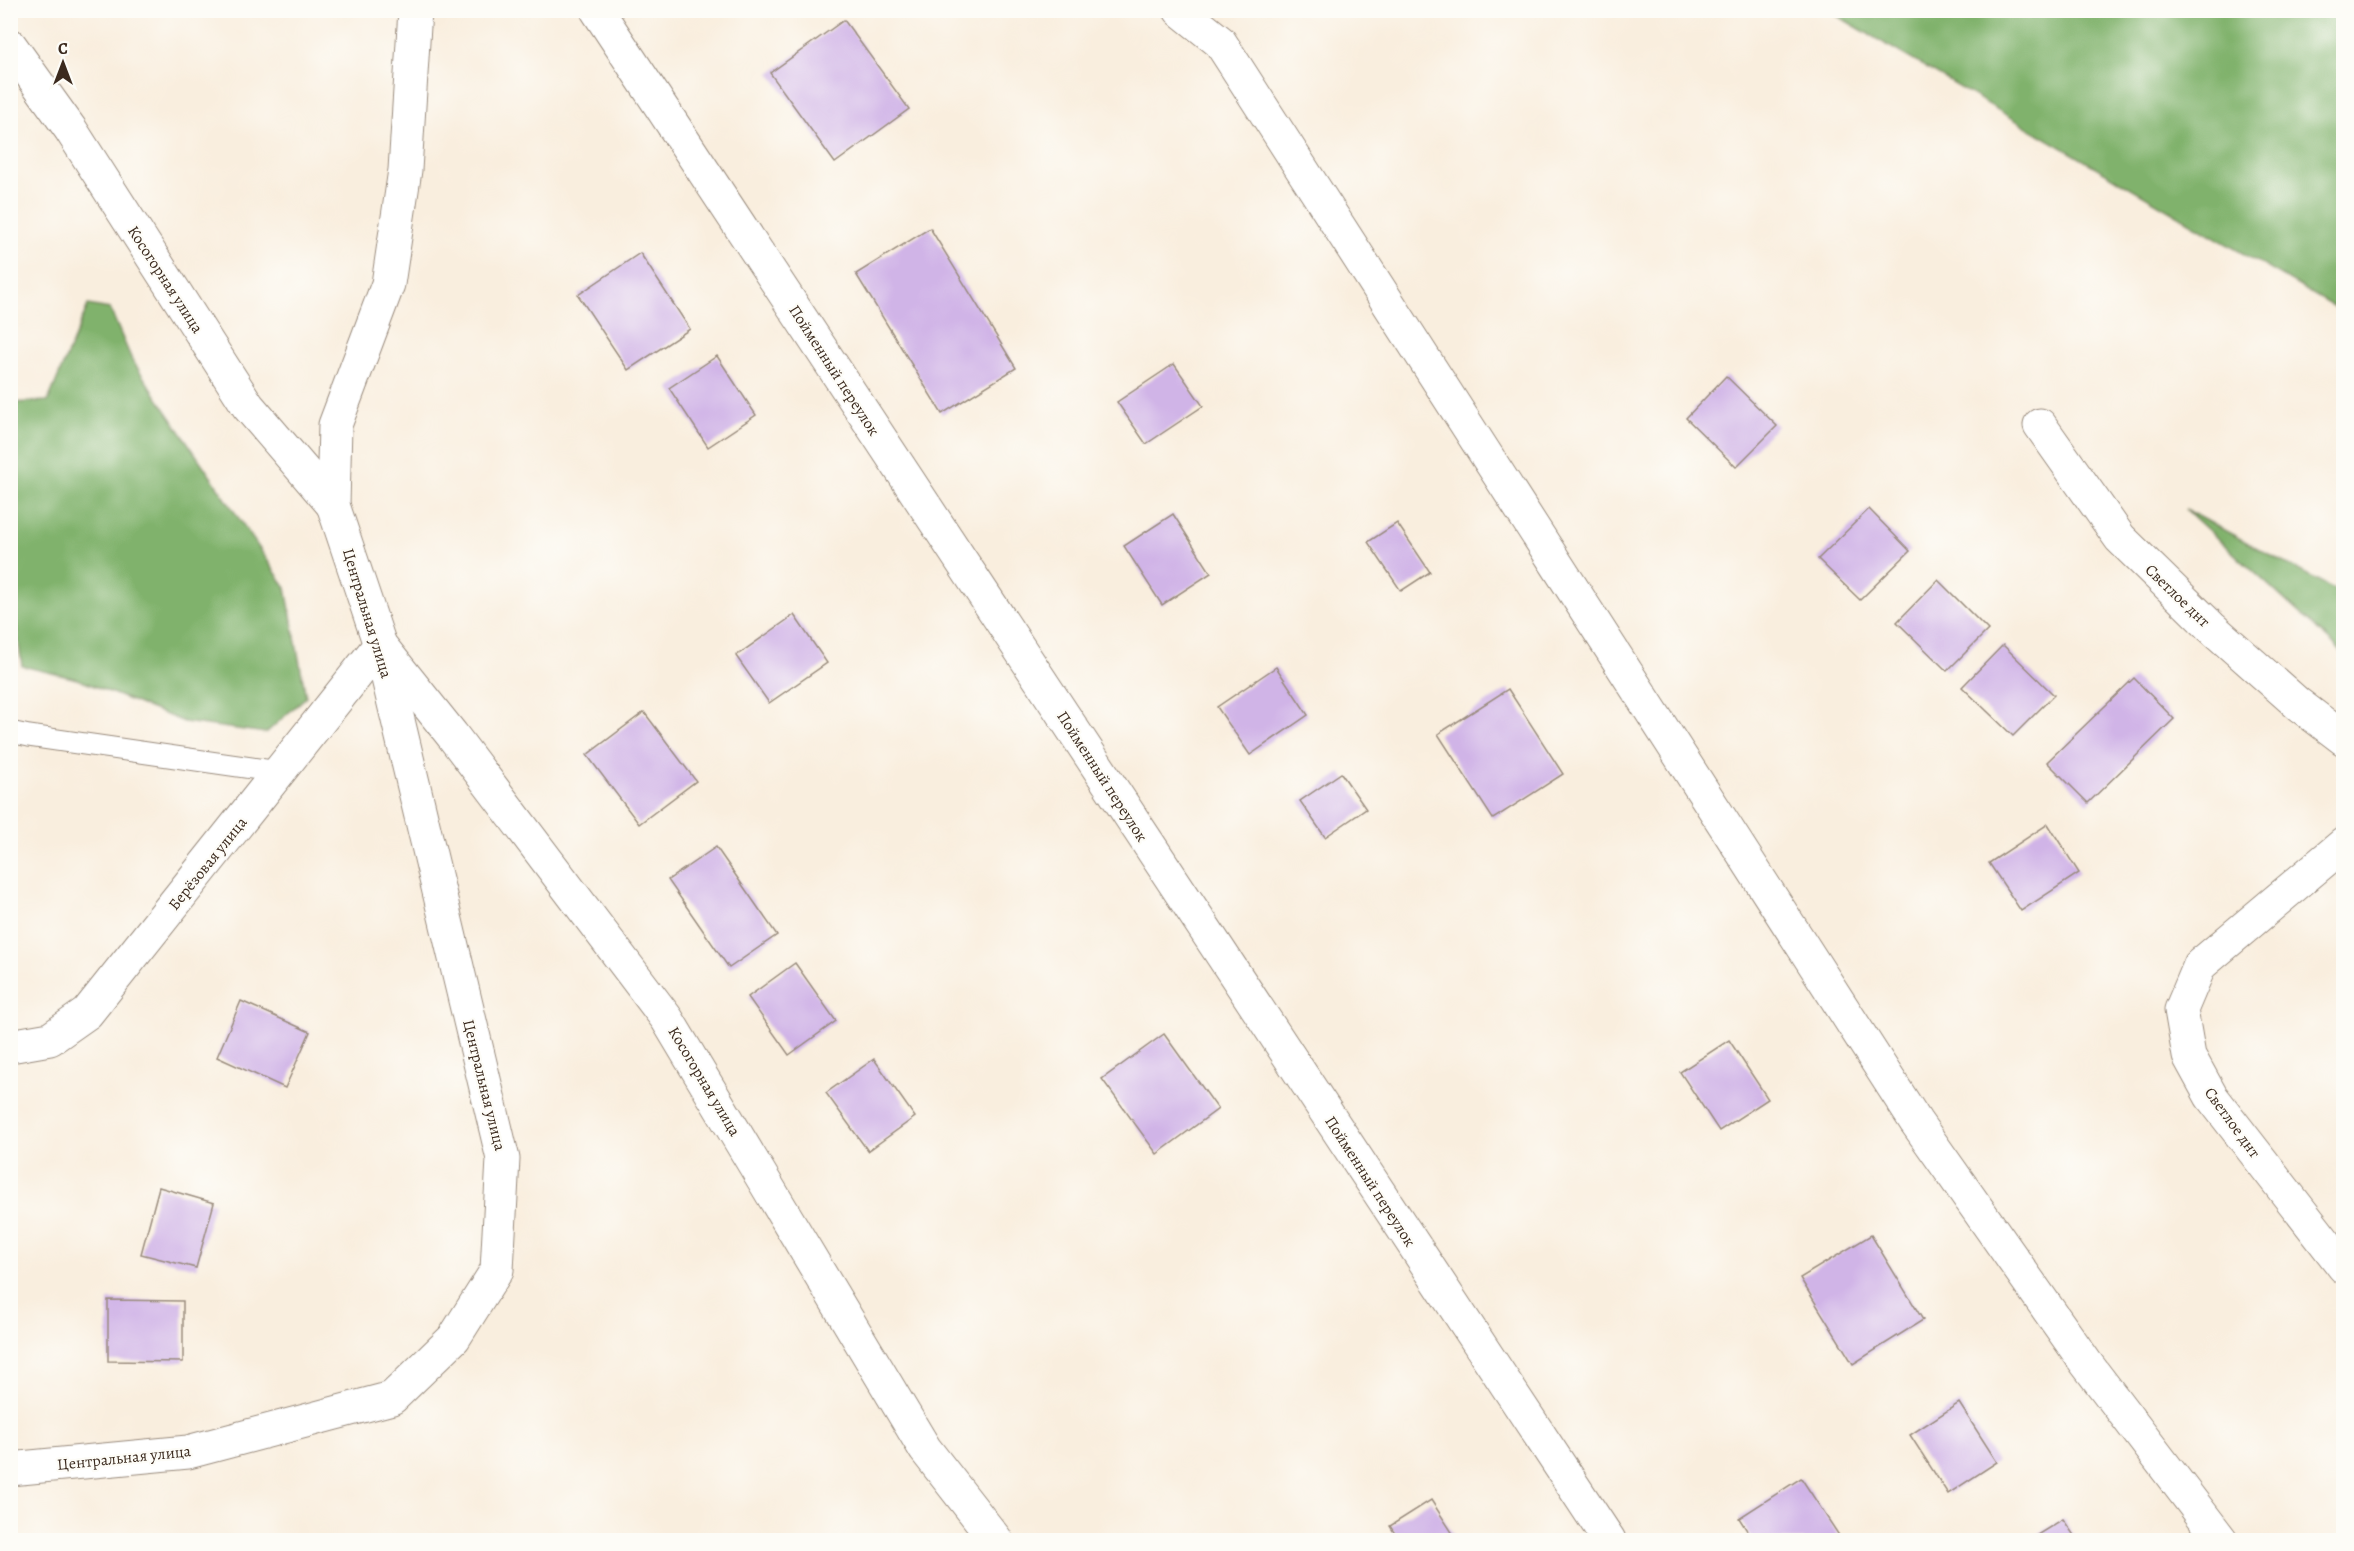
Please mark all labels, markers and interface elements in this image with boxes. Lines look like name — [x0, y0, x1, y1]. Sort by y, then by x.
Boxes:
north arrow — [33, 33, 93, 93]
text: С — [58, 38, 68, 60]
street label: Косогорная улица — [122, 221, 209, 338]
street label: Пойменный переулок — [784, 301, 885, 440]
street label: Центральная улица — [337, 546, 397, 681]
street label: Светлое днт — [2140, 559, 2215, 632]
street label: Пойменный переулок — [1052, 707, 1153, 846]
street label: Берёзовая улица — [163, 812, 253, 915]
street label: Центральная улица — [457, 1017, 511, 1154]
street label: Косогорная улица — [663, 1023, 746, 1141]
street label: Светлое днт — [2199, 1083, 2265, 1162]
street label: Пойменный переулок — [1320, 1112, 1421, 1251]
street label: Центральная улица — [56, 1440, 193, 1476]

